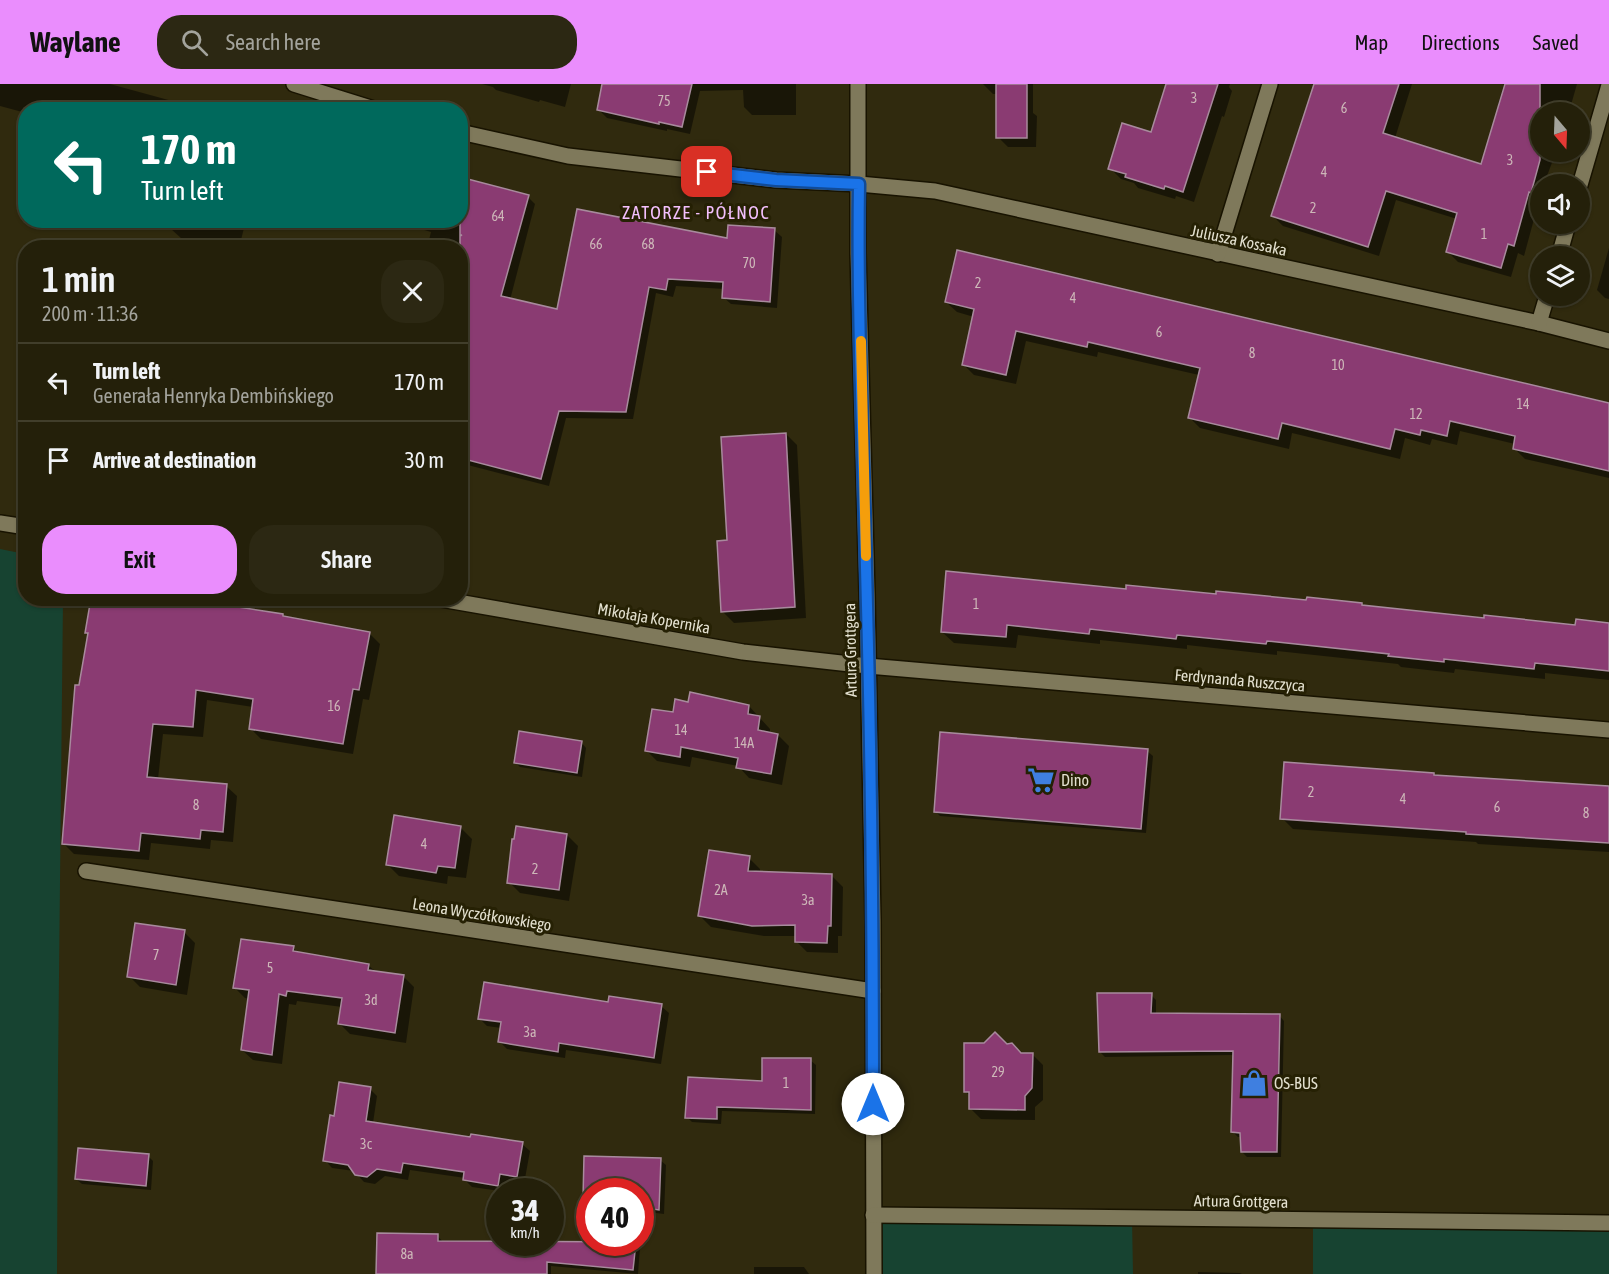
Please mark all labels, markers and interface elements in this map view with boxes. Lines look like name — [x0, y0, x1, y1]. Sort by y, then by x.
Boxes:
search box — [157, 15, 577, 69]
text: Waylane — [30, 26, 121, 58]
icon: search — [178, 26, 211, 59]
text: Search here — [226, 29, 321, 55]
text: Map — [1354, 30, 1388, 54]
text: Directions — [1421, 30, 1500, 54]
text: Saved — [1533, 30, 1579, 54]
house number: 3 — [1191, 90, 1197, 106]
house number: 75 — [657, 93, 671, 109]
house number: 6 — [1341, 100, 1348, 116]
north arrow — [1530, 102, 1590, 162]
map controls — [1530, 102, 1590, 306]
text: 170 m — [141, 125, 236, 173]
icon: left — [42, 126, 120, 204]
pin — [681, 146, 732, 197]
house number: 3 — [1507, 152, 1513, 168]
icon: arrive — [690, 155, 723, 188]
house number: 4 — [1321, 164, 1328, 180]
button: sound — [1530, 174, 1590, 234]
text: Turn left — [141, 175, 224, 206]
house number: 2 — [1310, 200, 1316, 216]
district label: ZATORZE - PÓŁNOC — [622, 202, 770, 223]
house number: 64 — [491, 208, 505, 224]
street label: Juliusza Kossaka — [1189, 221, 1289, 259]
house number: 1 — [1481, 226, 1487, 242]
house number: 66 — [589, 236, 603, 252]
house number: 68 — [641, 236, 655, 252]
button: layers — [1530, 246, 1590, 306]
house number: 70 — [742, 255, 756, 271]
text: 1 min — [42, 258, 116, 300]
button: close — [381, 260, 444, 323]
house number: 2 — [975, 275, 981, 291]
house number: 4 — [1070, 290, 1077, 306]
text: 200 m · 11:36 — [42, 302, 138, 325]
house number: 6 — [1156, 324, 1163, 340]
house number: 8 — [1249, 345, 1256, 361]
house number: 10 — [1331, 357, 1345, 373]
text: Turn left — [93, 358, 160, 384]
icon: left — [42, 366, 75, 399]
text: 170 m — [394, 369, 444, 395]
text: Generała Henryka Dembińskiego — [93, 384, 334, 407]
house number: 14 — [1516, 396, 1530, 412]
house number: 12 — [1409, 406, 1423, 422]
icon: arrive — [42, 444, 75, 477]
text: Arrive at destination — [93, 447, 256, 473]
text: 30 m — [404, 447, 444, 473]
button: Exit — [42, 525, 237, 594]
button: Share — [249, 525, 444, 594]
house number: 1 — [973, 596, 979, 612]
street label: Mikołaja Kopernika — [596, 599, 712, 638]
street label: Artura Grottgera — [840, 603, 861, 697]
street label: Ferdynanda Ruszczyca — [1174, 665, 1306, 696]
house number: 16 — [327, 698, 341, 714]
house number: 14 — [674, 722, 688, 738]
house number: 14A — [734, 735, 754, 751]
supermarket icon: Dino — [1026, 765, 1056, 795]
place label: Dino — [1061, 771, 1089, 789]
house number: 2 — [1308, 784, 1314, 800]
house number: 4 — [1400, 791, 1407, 807]
house number: 8 — [193, 797, 200, 813]
house number: 6 — [1494, 799, 1501, 815]
house number: 8 — [1583, 805, 1590, 821]
house number: 4 — [421, 836, 428, 852]
house number: 2 — [532, 861, 538, 877]
house number: 2A — [714, 882, 728, 898]
house number: 3a — [801, 892, 815, 908]
street label: Leona Wyczółkowskiego — [411, 894, 553, 935]
house number: 7 — [153, 947, 159, 963]
house number: 5 — [267, 960, 273, 976]
house number: 3d — [364, 992, 378, 1008]
house number: 3a — [523, 1024, 537, 1040]
house number: 29 — [991, 1064, 1005, 1080]
shop icon: OS-BUS — [1239, 1068, 1269, 1098]
position arrow — [841, 1072, 905, 1136]
place label: OS-BUS — [1274, 1074, 1318, 1092]
house number: 1 — [783, 1075, 789, 1091]
house number: 3c — [360, 1136, 373, 1152]
speed limit sign: 40 — [576, 1178, 654, 1256]
street label: Artura Grottgera — [1194, 1191, 1288, 1212]
text: 34 — [511, 1193, 539, 1227]
text: km/h — [510, 1224, 540, 1241]
house number: 8a — [400, 1246, 414, 1262]

